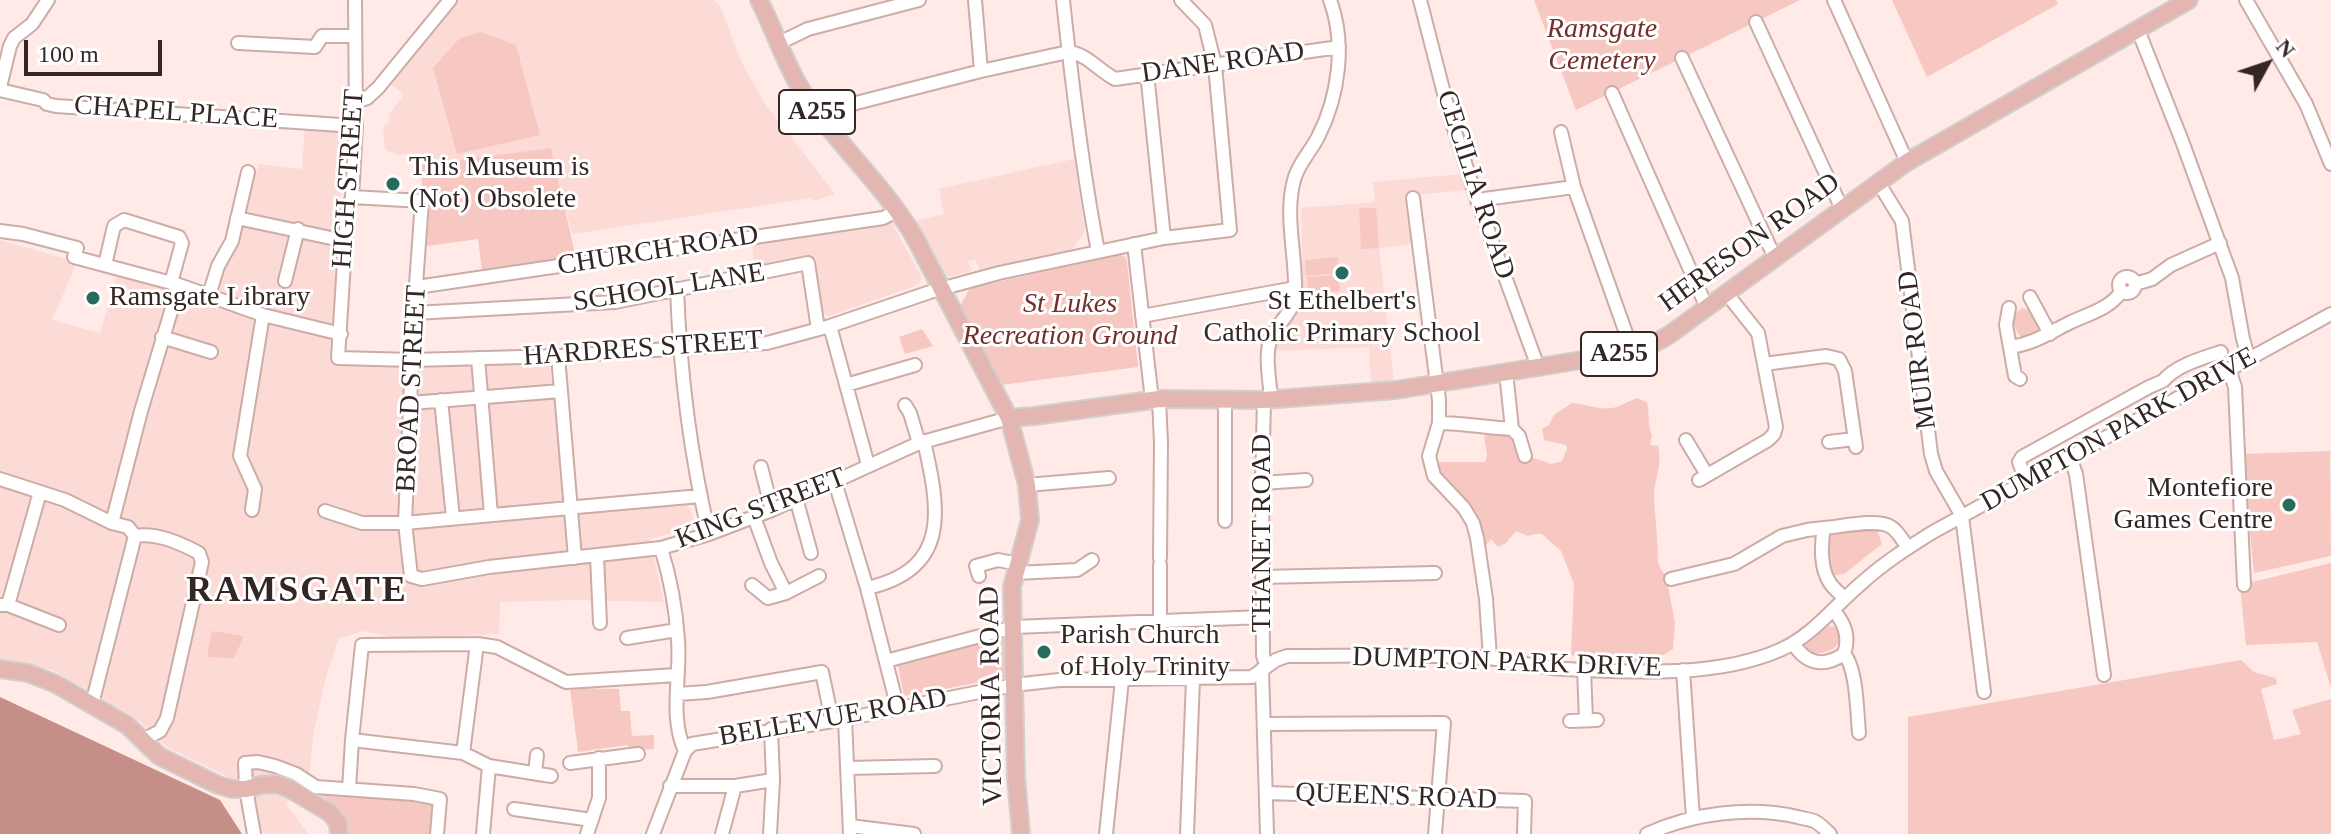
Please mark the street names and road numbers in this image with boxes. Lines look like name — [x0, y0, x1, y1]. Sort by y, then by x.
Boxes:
street label: DANE ROAD — [1139, 35, 1307, 91]
street label: CECILIA ROAD — [1429, 86, 1521, 284]
street label: HIGH STREET — [326, 88, 372, 270]
street label: CHAPEL PLACE — [73, 89, 279, 137]
road number: A255 — [779, 90, 855, 134]
street label: HERESON ROAD — [1653, 166, 1847, 320]
street label: CHURCH ROAD — [555, 219, 761, 283]
street label: SCHOOL LANE — [571, 256, 767, 320]
street label: MUIR ROAD — [1892, 269, 1944, 431]
street label: BROAD STREET — [390, 284, 434, 494]
street label: HARDRES STREET — [522, 324, 764, 374]
road number: A255 — [1581, 332, 1657, 376]
street label: DUMPTON PARK DRIVE — [1975, 340, 2263, 520]
street label: THANET ROAD — [1246, 434, 1280, 632]
street label: KING STREET — [671, 461, 851, 557]
street label: VICTORIA ROAD — [973, 586, 1011, 806]
street label: DUMPTON PARK DRIVE — [1352, 641, 1662, 685]
street label: BELLEVUE ROAD — [716, 681, 950, 755]
street label: QUEEN'S ROAD — [1295, 777, 1497, 817]

